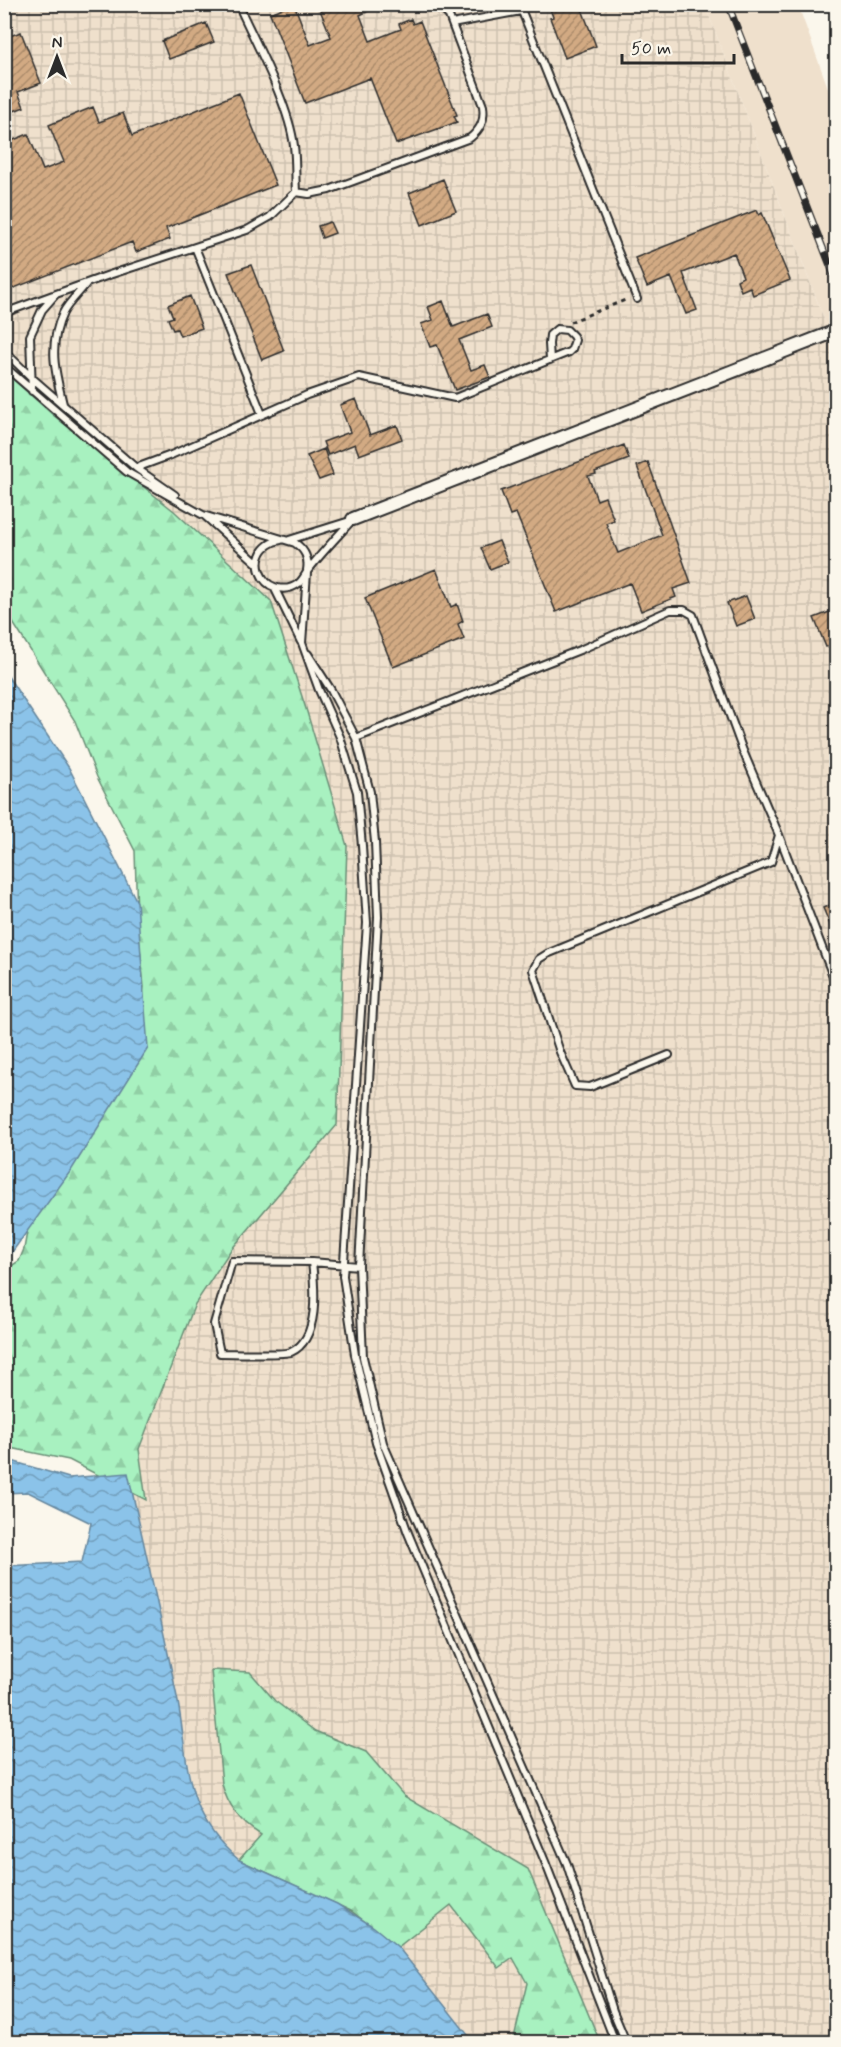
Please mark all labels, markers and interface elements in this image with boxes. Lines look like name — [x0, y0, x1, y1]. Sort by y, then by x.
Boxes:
north arrow — [27, 27, 87, 87]
scale bar — [622, 27, 734, 65]
text: N — [52, 33, 62, 54]
text: 50 m — [631, 37, 671, 61]

